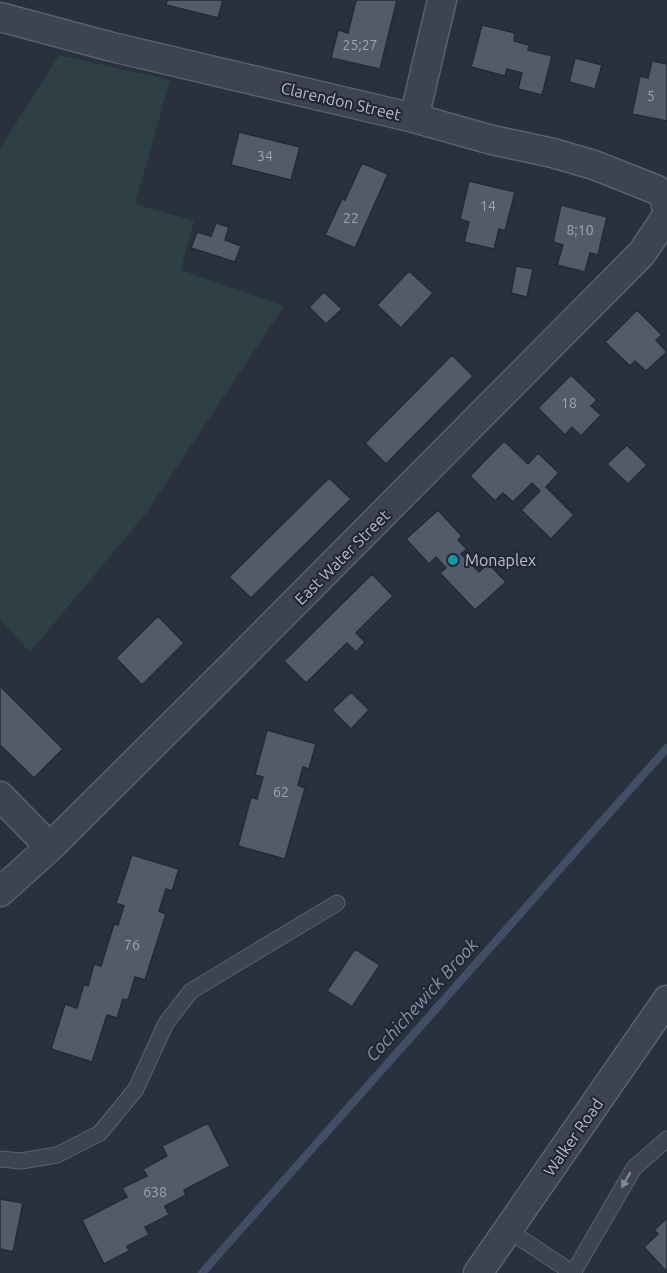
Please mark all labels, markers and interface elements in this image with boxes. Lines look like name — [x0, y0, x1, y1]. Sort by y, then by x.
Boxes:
house number: 25;27 — [342, 37, 378, 53]
street label: Clarendon Street — [279, 78, 403, 124]
house number: 5 — [647, 88, 655, 104]
house number: 34 — [257, 148, 273, 164]
house number: 14 — [480, 198, 496, 214]
house number: 22 — [343, 210, 359, 226]
house number: 8;10 — [566, 222, 594, 238]
house number: 18 — [561, 395, 577, 411]
street label: East Water Street — [291, 505, 394, 608]
place label: Monaplex — [465, 551, 536, 569]
marker: Monaplex — [446, 553, 460, 567]
house number: 62 — [273, 784, 289, 800]
water label: Cochichewick Brook — [361, 933, 482, 1065]
house number: 76 — [124, 937, 140, 953]
street label: Walker Road — [540, 1095, 606, 1179]
one-way arrow — [622, 1172, 632, 1189]
house number: 638 — [143, 1184, 167, 1200]

